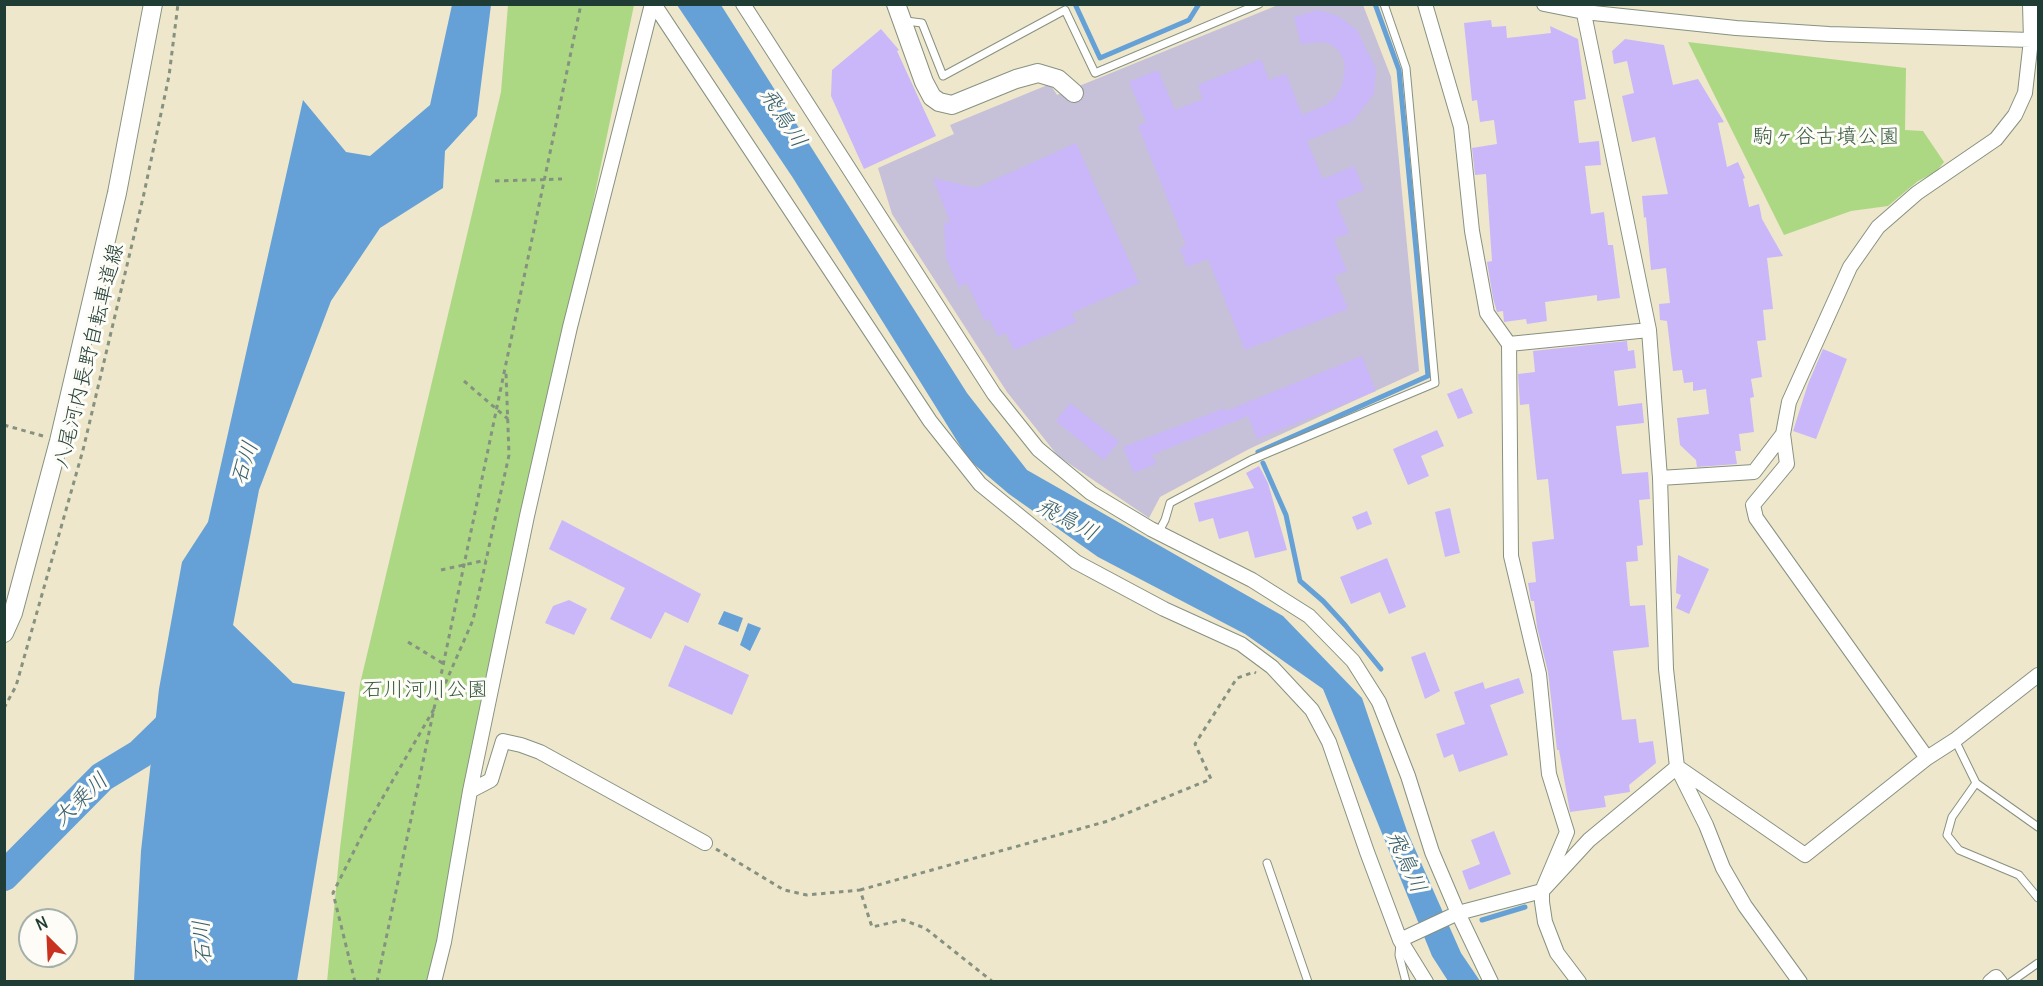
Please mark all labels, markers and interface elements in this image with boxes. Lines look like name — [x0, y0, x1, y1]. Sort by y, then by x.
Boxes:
water label: 飛鳥川 — [754, 83, 812, 153]
park label: 駒ヶ谷古墳公園 — [1753, 124, 1899, 150]
street label: 八尾河内長野自転車道線 — [49, 241, 129, 471]
water label: 石川 — [226, 438, 264, 488]
water label: 飛鳥川 — [1032, 493, 1102, 547]
park label: 石川河川公園 — [362, 677, 488, 703]
water label: 大乗川 — [48, 768, 114, 832]
water label: 飛鳥川 — [1381, 826, 1431, 898]
north arrow — [18, 908, 78, 968]
text: N — [32, 912, 51, 935]
water label: 石川 — [189, 919, 217, 965]

